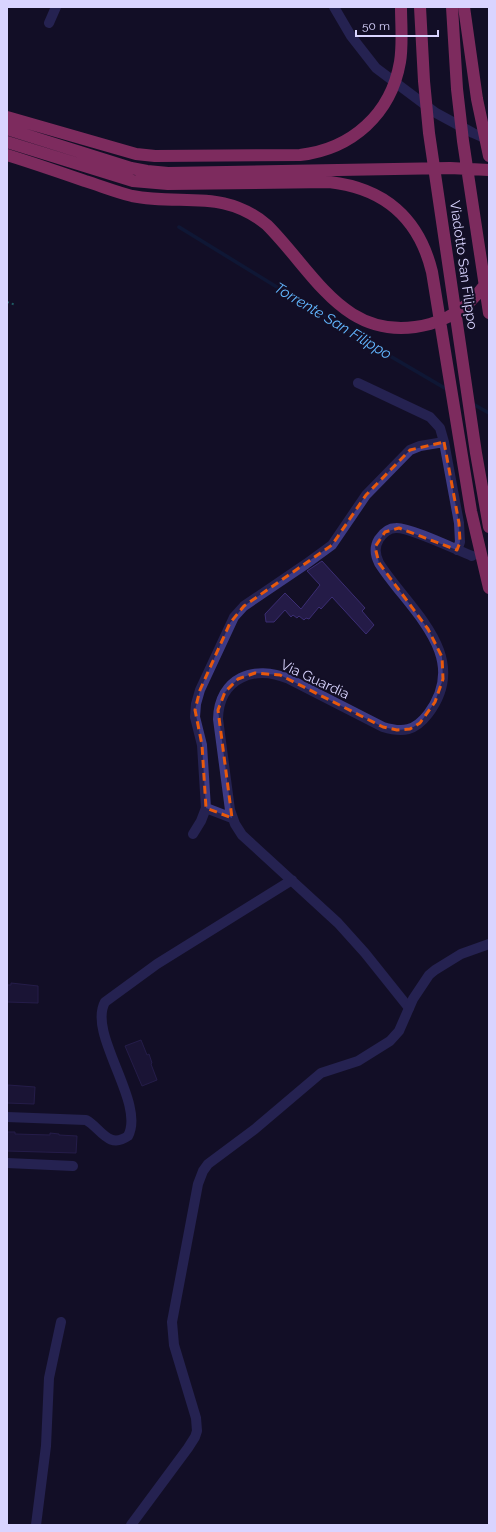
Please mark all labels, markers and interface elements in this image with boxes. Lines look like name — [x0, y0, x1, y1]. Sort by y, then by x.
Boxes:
scale bar — [356, 12, 438, 38]
text: 50 m — [362, 19, 390, 33]
street label: Viadotto San Filippo — [447, 200, 481, 330]
water label: Torrente San Filippo — [271, 279, 395, 363]
street label: Via Guardia — [278, 656, 352, 702]

